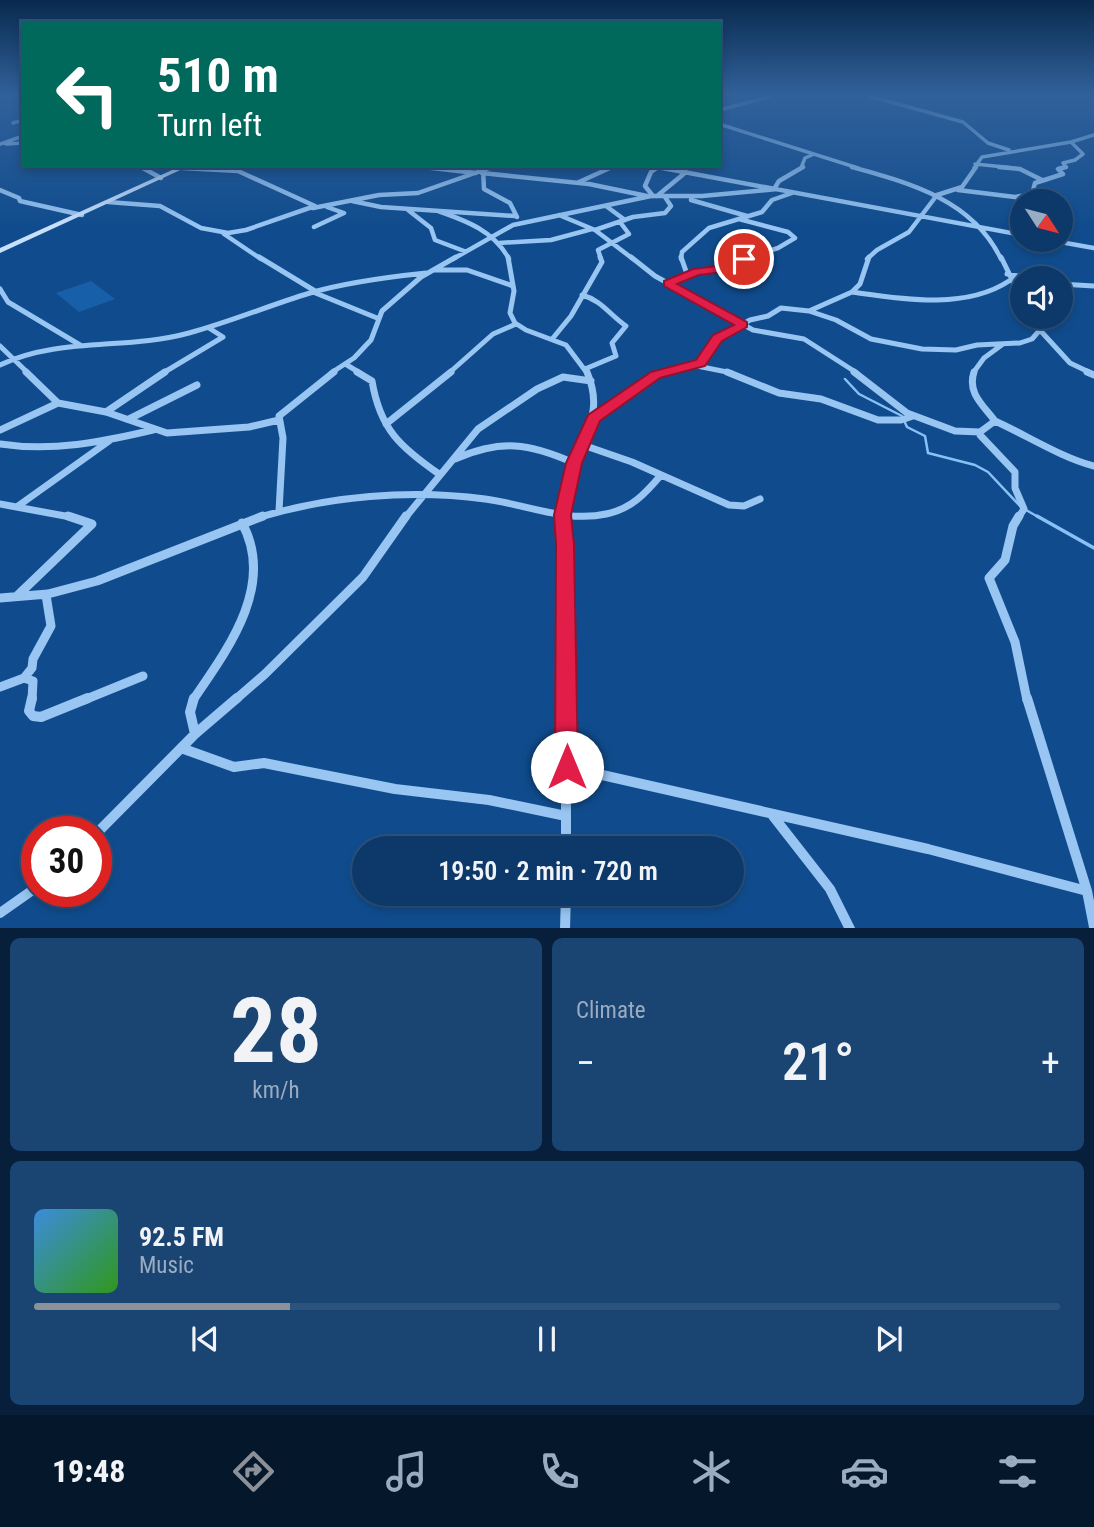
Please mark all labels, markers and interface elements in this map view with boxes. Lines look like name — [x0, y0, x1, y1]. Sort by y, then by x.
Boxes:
text: 510 m — [157, 47, 279, 104]
icon: left — [42, 49, 133, 140]
text: Turn left — [157, 106, 262, 144]
north arrow — [1010, 189, 1073, 252]
map controls — [1010, 189, 1073, 329]
pin — [714, 229, 774, 289]
icon: arrive — [725, 240, 763, 278]
button: sound — [1010, 266, 1073, 329]
position arrow — [530, 730, 604, 804]
speed limit sign: 30 — [21, 816, 112, 907]
text: 19:50 · 2 min · 720 m — [438, 856, 658, 886]
text: 28 — [230, 978, 322, 1084]
text: Climate — [576, 997, 646, 1024]
text: 21° — [782, 1032, 854, 1093]
text: − — [576, 1041, 595, 1085]
text: + — [1041, 1041, 1060, 1085]
text: km/h — [252, 1077, 300, 1104]
text: 92.5 FM — [139, 1222, 224, 1252]
text: Music — [139, 1252, 194, 1279]
icon: previous — [186, 1320, 224, 1358]
icon: pause — [528, 1320, 566, 1358]
icon: next — [870, 1320, 908, 1358]
icon: directions — [229, 1447, 278, 1496]
icon: music — [382, 1447, 431, 1496]
icon: phone — [535, 1447, 584, 1496]
icon: climate — [687, 1447, 736, 1496]
icon: car — [840, 1447, 889, 1496]
icon: filters — [993, 1447, 1042, 1496]
text: 19:48 — [52, 1452, 125, 1490]

